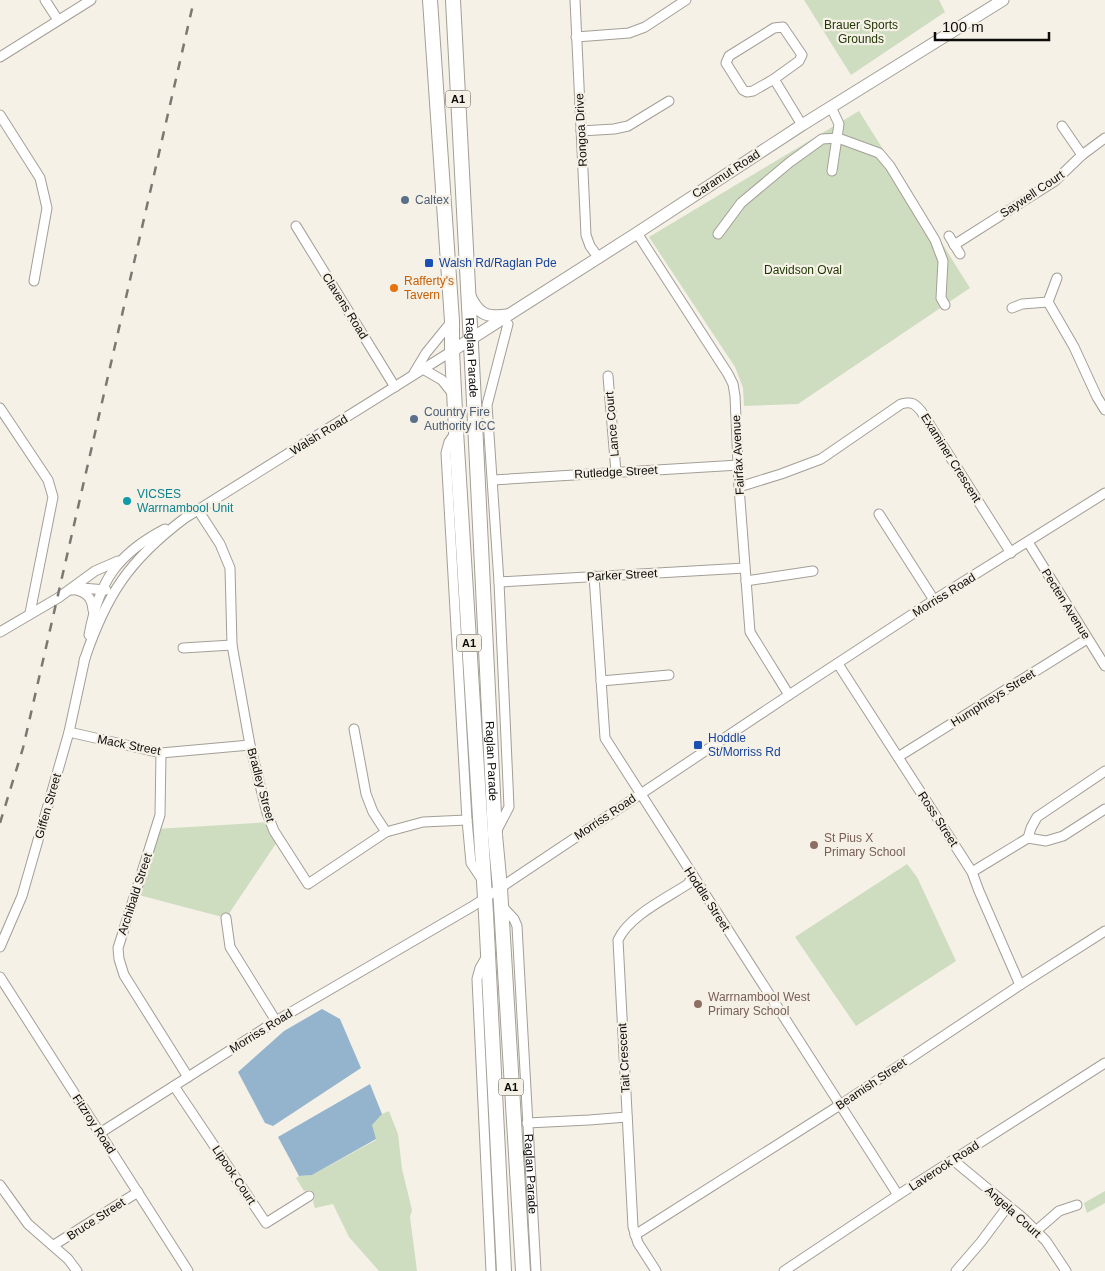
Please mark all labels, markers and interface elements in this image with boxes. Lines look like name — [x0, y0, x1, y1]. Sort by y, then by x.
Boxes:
scale bar — [935, 10, 1049, 42]
park label: Brauer Sports Grounds — [824, 18, 898, 46]
text: 100 m — [942, 18, 984, 35]
road number: A1 — [446, 90, 470, 108]
street label: Rongoa Drive — [572, 93, 590, 167]
street label: Caramut Road — [689, 147, 763, 201]
street label: Saywell Court — [997, 167, 1067, 221]
place label: Caltex — [415, 193, 449, 207]
marker: Caltex — [399, 194, 411, 206]
place label: Walsh Rd/Raglan Pde — [439, 256, 557, 270]
marker: Walsh Rd/Raglan Pde — [423, 257, 435, 269]
park label: Davidson Oval — [764, 263, 842, 277]
street label: Clavens Road — [319, 270, 371, 342]
place label: Rafferty's Tavern — [404, 274, 454, 302]
marker: Rafferty's Tavern — [388, 282, 400, 294]
street label: Raglan Parade — [463, 317, 481, 398]
street label: Lance Court — [602, 390, 622, 457]
place label: Country Fire Authority ICC — [424, 405, 496, 433]
street label: Examiner Crescent — [918, 411, 984, 506]
street label: Walsh Road — [288, 412, 350, 458]
marker: Country Fire Authority ICC — [408, 413, 420, 425]
street label: Fairfax Avenue — [729, 414, 747, 495]
street label: Rutledge Street — [574, 463, 659, 481]
place label: VICSES Warrnambool Unit — [137, 487, 234, 515]
marker: VICSES Warrnambool Unit — [121, 495, 133, 507]
street label: Parker Street — [586, 566, 658, 584]
street label: Pecten Avenue — [1039, 566, 1093, 642]
street label: Morriss Road — [910, 570, 978, 620]
road number: A1 — [456, 634, 482, 651]
street label: Humphreys Street — [948, 666, 1038, 730]
street label: Raglan Parade — [482, 721, 500, 802]
place label: Hoddle St/Morriss Rd — [708, 731, 781, 759]
street label: Mack Street — [96, 732, 162, 758]
marker: Hoddle St/Morriss Rd — [692, 739, 704, 751]
street label: Bradley Street — [244, 746, 278, 824]
street label: Giffen Street — [32, 771, 64, 840]
street label: Ross Street — [915, 789, 961, 850]
street label: Morriss Road — [572, 791, 638, 843]
place label: St Pius X Primary School — [824, 831, 905, 859]
marker: St Pius X Primary School — [808, 839, 820, 851]
street label: Archibald Street — [115, 851, 155, 937]
street label: Hoddle Street — [681, 864, 733, 934]
place label: Warrnambool West Primary School — [708, 990, 811, 1018]
marker: Warrnambool West Primary School — [692, 998, 704, 1010]
street label: Morriss Road — [227, 1006, 295, 1056]
street label: Tait Crescent — [615, 1022, 633, 1093]
street label: Beamish Street — [833, 1055, 909, 1113]
road number: A1 — [498, 1078, 524, 1096]
street label: Fitzroy Road — [70, 1092, 118, 1156]
street label: Raglan Parade — [521, 1133, 540, 1215]
street label: Laverock Road — [906, 1138, 982, 1194]
street label: Lipook Court — [209, 1143, 259, 1208]
street label: Angela Court — [982, 1183, 1044, 1241]
street label: Bruce Street — [64, 1195, 128, 1243]

